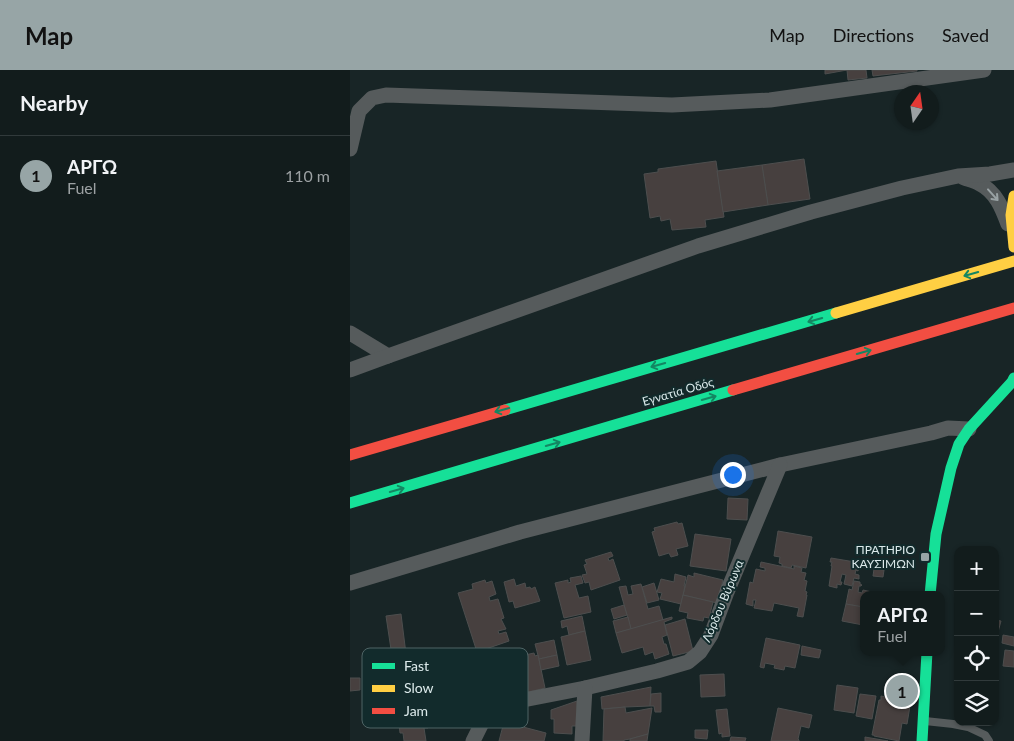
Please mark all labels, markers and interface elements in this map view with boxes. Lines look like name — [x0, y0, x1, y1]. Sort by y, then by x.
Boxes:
text: Map — [25, 21, 73, 50]
text: Map — [769, 24, 805, 46]
text: Directions — [833, 24, 914, 46]
text: Saved — [942, 24, 989, 46]
north arrow — [894, 85, 939, 130]
text: Nearby — [20, 90, 88, 115]
text: ΑΡΓΩ — [67, 155, 117, 178]
text: 1 — [31, 166, 41, 185]
text: 110 m — [285, 166, 330, 185]
text: Fuel — [67, 178, 97, 197]
one-way arrow — [987, 189, 999, 202]
one-way arrow — [964, 269, 980, 279]
one-way arrow — [807, 315, 823, 325]
one-way arrow — [856, 346, 872, 356]
one-way arrow — [651, 361, 667, 370]
street label: Εγνατία Οδός — [640, 374, 716, 409]
one-way arrow — [700, 392, 716, 402]
one-way arrow — [495, 406, 511, 416]
one-way arrow — [544, 438, 560, 448]
your location — [720, 462, 746, 488]
one-way arrow — [388, 484, 404, 494]
place label: ΠΡΑΤΗΡΙΟ ΚΑΥΣΙΜΩΝ — [852, 542, 915, 571]
map controls — [954, 546, 999, 726]
button: + — [954, 546, 999, 591]
marker: ΠΡΑΤΗΡΙΟ ΚΑΥΣΙΜΩΝ — [919, 551, 931, 563]
street label: Λόρδου Βύρωνα — [698, 557, 747, 644]
popup — [860, 591, 945, 656]
button: − — [954, 591, 999, 636]
text: ΑΡΓΩ — [877, 603, 928, 626]
text: Fuel — [877, 626, 907, 645]
button: locate — [954, 636, 999, 681]
legend — [362, 648, 528, 728]
text: Fast — [404, 657, 429, 674]
pin: 1 — [886, 672, 918, 710]
text: Slow — [404, 679, 434, 696]
button: layers — [954, 681, 999, 726]
text: Jam — [404, 702, 428, 719]

